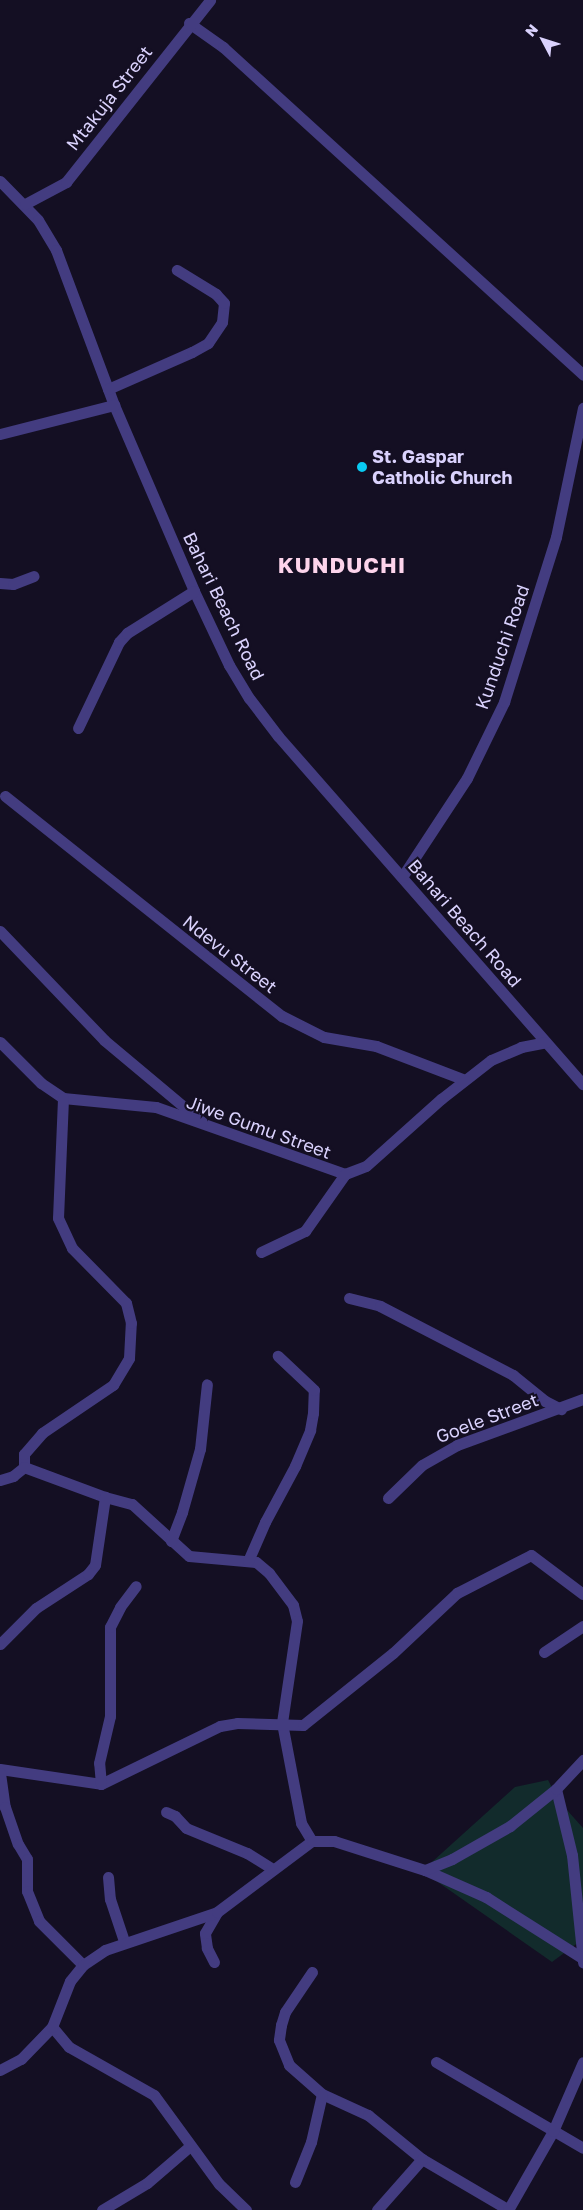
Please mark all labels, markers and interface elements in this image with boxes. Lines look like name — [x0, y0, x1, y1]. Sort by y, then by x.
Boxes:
north arrow — [518, 15, 568, 65]
text: N — [521, 21, 541, 40]
street label: Mtakuja Street — [61, 41, 157, 155]
place label: St. Gaspar Catholic Church — [372, 446, 512, 488]
marker: St. Gaspar Catholic Church — [356, 461, 368, 473]
street label: Bahari Beach Road — [179, 528, 269, 684]
district label: KUNDUCHI — [277, 552, 407, 578]
street label: Kunduchi Road — [471, 582, 533, 712]
street label: Bahari Beach Road — [404, 855, 526, 991]
street label: Ndevu Street — [179, 911, 281, 997]
street label: Jiwe Gumu Street — [184, 1091, 334, 1163]
street label: Goele Street — [433, 1389, 541, 1447]

